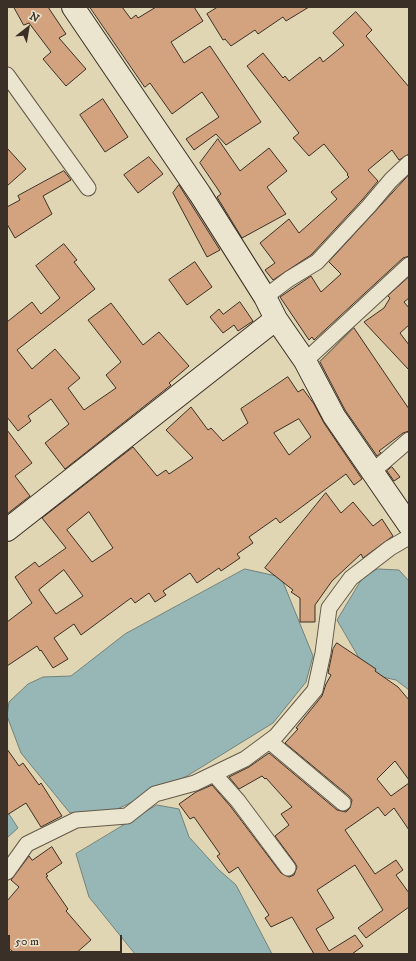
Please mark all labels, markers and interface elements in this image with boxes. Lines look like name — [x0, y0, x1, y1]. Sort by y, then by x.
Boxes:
north arrow — [8, 8, 48, 48]
text: N — [27, 9, 42, 26]
scale bar — [10, 927, 124, 953]
text: 50 m — [15, 934, 39, 949]

